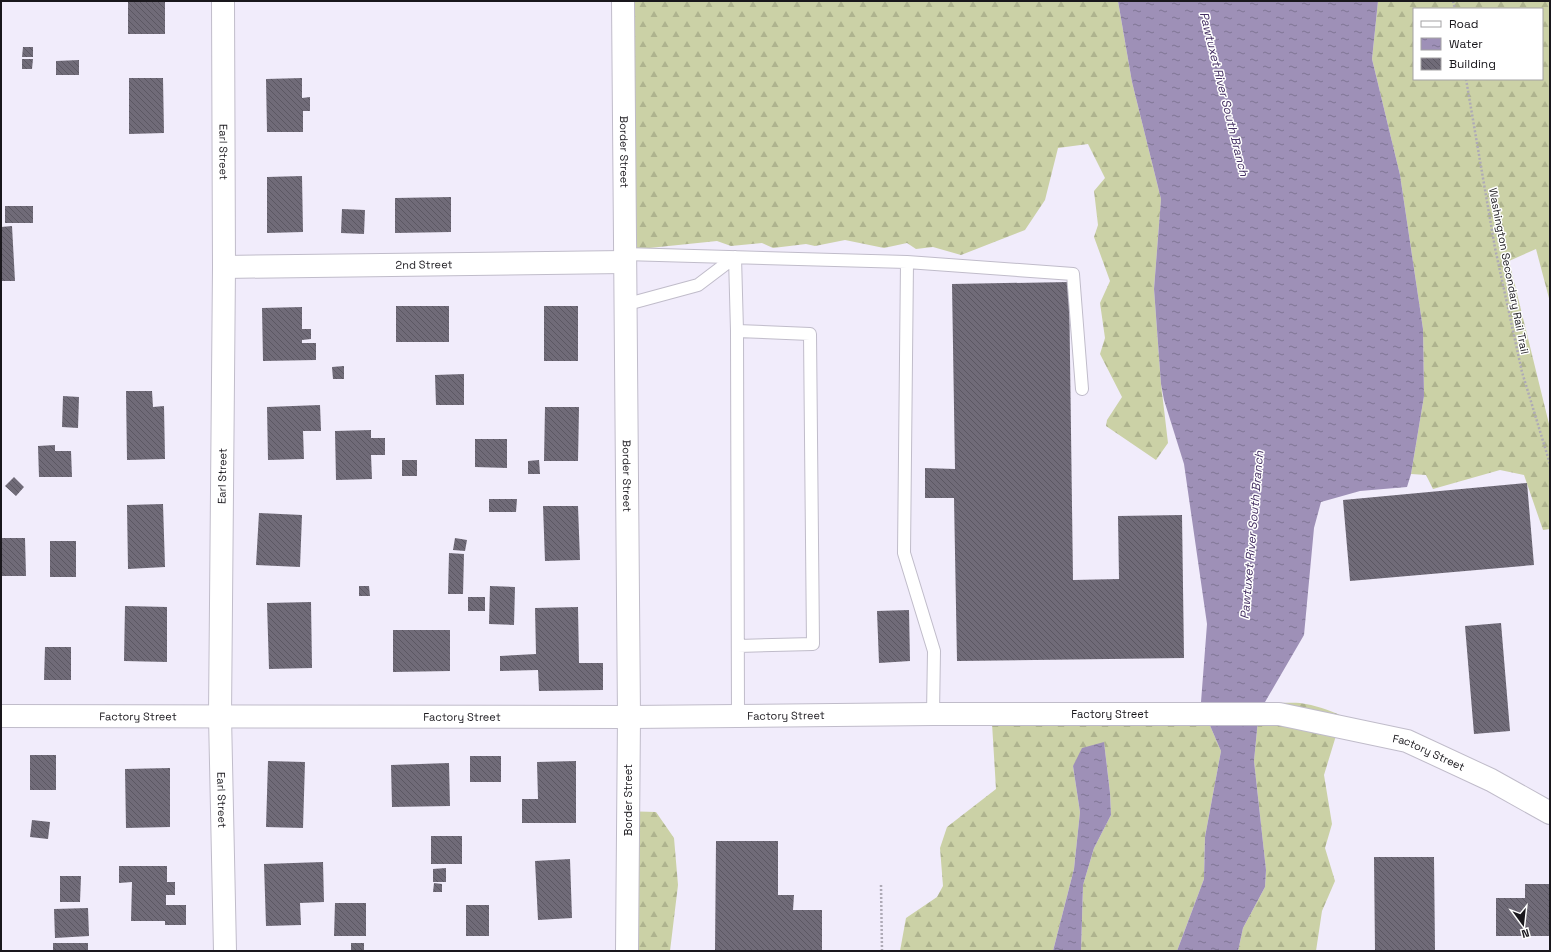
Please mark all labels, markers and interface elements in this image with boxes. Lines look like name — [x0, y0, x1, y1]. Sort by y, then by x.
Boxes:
legend — [1413, 8, 1543, 80]
water label: Pawtuxet River South Branch — [1196, 10, 1252, 179]
text: Road — [1449, 16, 1478, 32]
text: Water — [1449, 36, 1483, 52]
text: Building — [1449, 56, 1496, 72]
street label: Border Street — [617, 116, 632, 188]
street label: Earl Street — [216, 124, 231, 180]
street label: Washington Secondary Rail Trail — [1486, 187, 1532, 355]
street label: 2nd Street — [395, 257, 453, 272]
street label: Border Street — [620, 440, 634, 512]
street label: Earl Street — [215, 448, 229, 504]
water label: Pawtuxet River South Branch — [1237, 449, 1267, 620]
street label: Factory Street — [1071, 707, 1149, 721]
street label: Factory Street — [747, 708, 825, 723]
street label: Factory Street — [99, 709, 177, 723]
street label: Factory Street — [423, 710, 501, 724]
street label: Factory Street — [1391, 731, 1467, 774]
street label: Border Street — [621, 764, 635, 836]
street label: Earl Street — [214, 772, 229, 828]
north arrow — [1503, 904, 1543, 944]
text: N — [1520, 926, 1531, 941]

